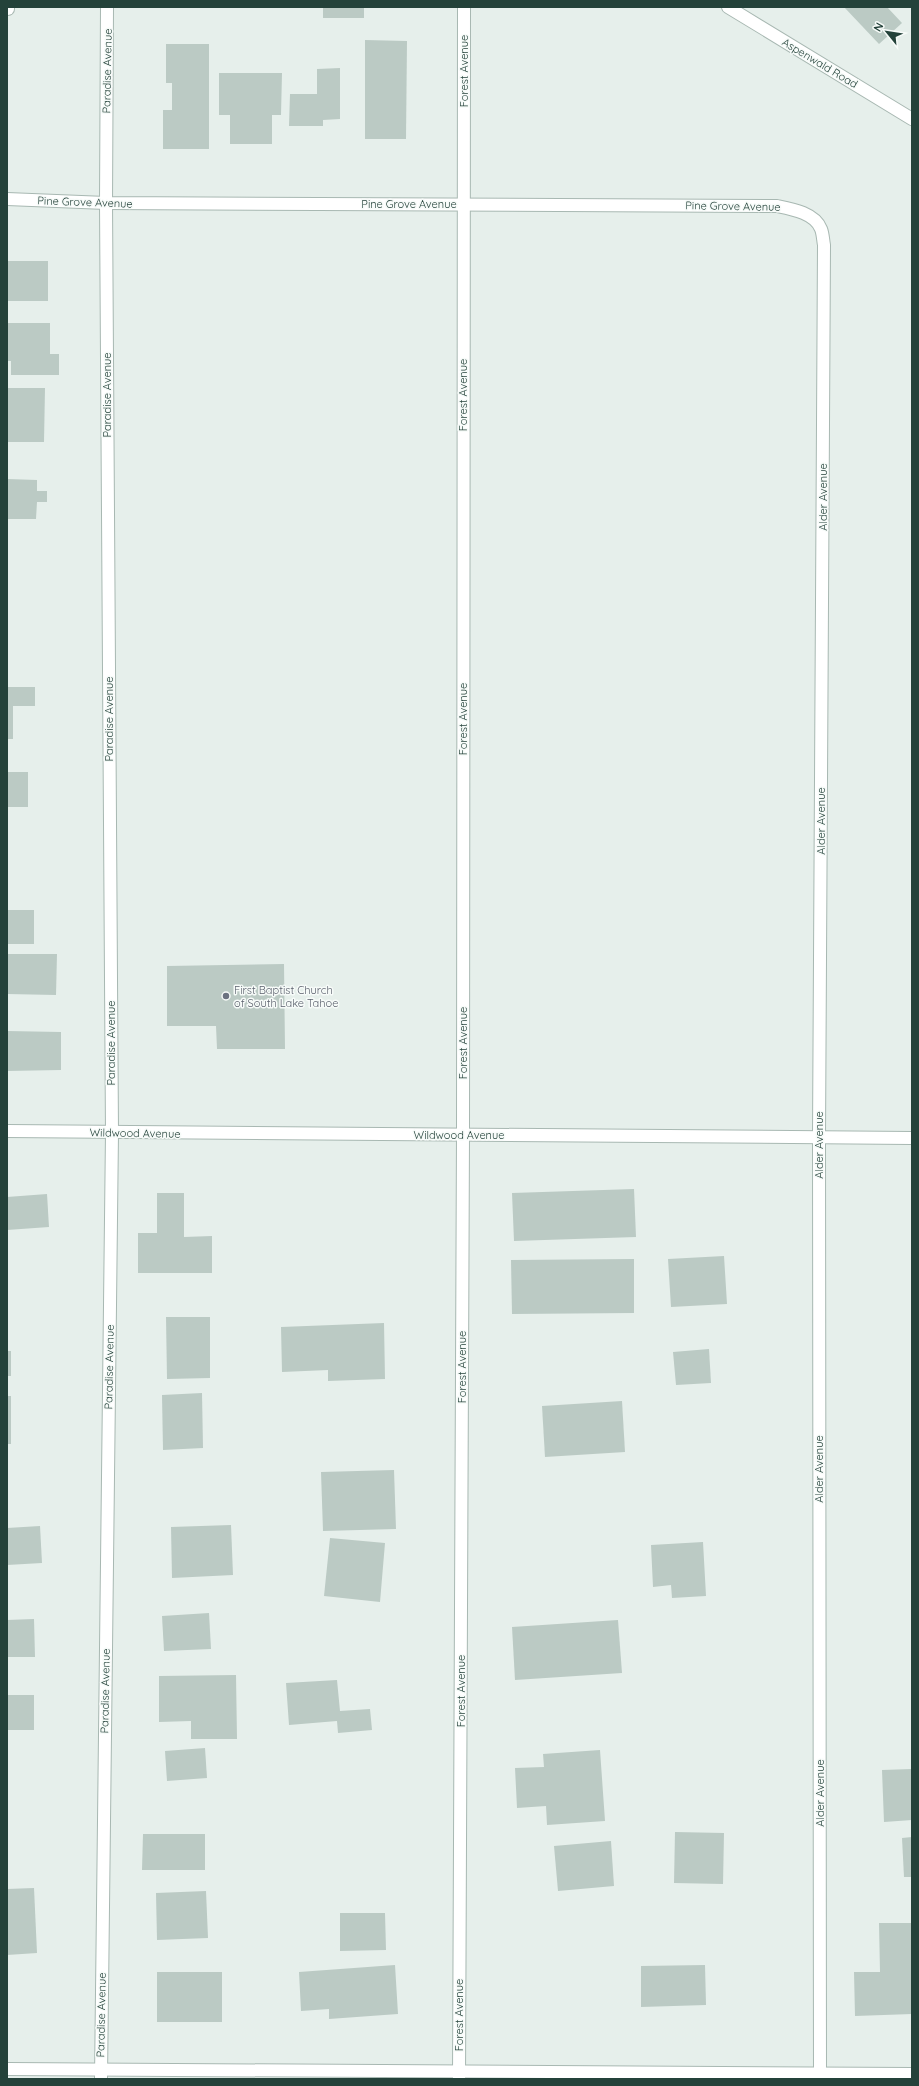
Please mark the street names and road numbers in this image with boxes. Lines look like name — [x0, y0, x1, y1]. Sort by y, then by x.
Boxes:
street label: Paradise Avenue — [99, 28, 115, 114]
street label: Forest Avenue — [457, 35, 471, 107]
street label: Aspenwald Road — [780, 35, 860, 91]
street label: Pine Grove Avenue — [37, 193, 133, 211]
street label: Pine Grove Avenue — [361, 197, 457, 211]
street label: Pine Grove Avenue — [685, 198, 781, 214]
street label: Paradise Avenue — [100, 353, 114, 437]
street label: Forest Avenue — [456, 359, 470, 431]
street label: Alder Avenue — [816, 463, 830, 531]
street label: Paradise Avenue — [102, 677, 116, 761]
street label: Forest Avenue — [456, 683, 470, 755]
street label: Alder Avenue — [814, 787, 828, 855]
street label: Paradise Avenue — [104, 1001, 118, 1085]
street label: Forest Avenue — [456, 1007, 470, 1079]
street label: Alder Avenue — [812, 1111, 826, 1179]
street label: Wildwood Avenue — [89, 1125, 181, 1141]
street label: Wildwood Avenue — [414, 1128, 504, 1142]
street label: Paradise Avenue — [101, 1324, 117, 1410]
street label: Forest Avenue — [455, 1331, 469, 1403]
street label: Alder Avenue — [812, 1435, 826, 1503]
street label: Paradise Avenue — [97, 1648, 113, 1734]
street label: Forest Avenue — [454, 1655, 468, 1727]
street label: Alder Avenue — [813, 1759, 827, 1827]
street label: Paradise Avenue — [93, 1972, 109, 2058]
street label: Forest Avenue — [452, 1979, 466, 2051]

